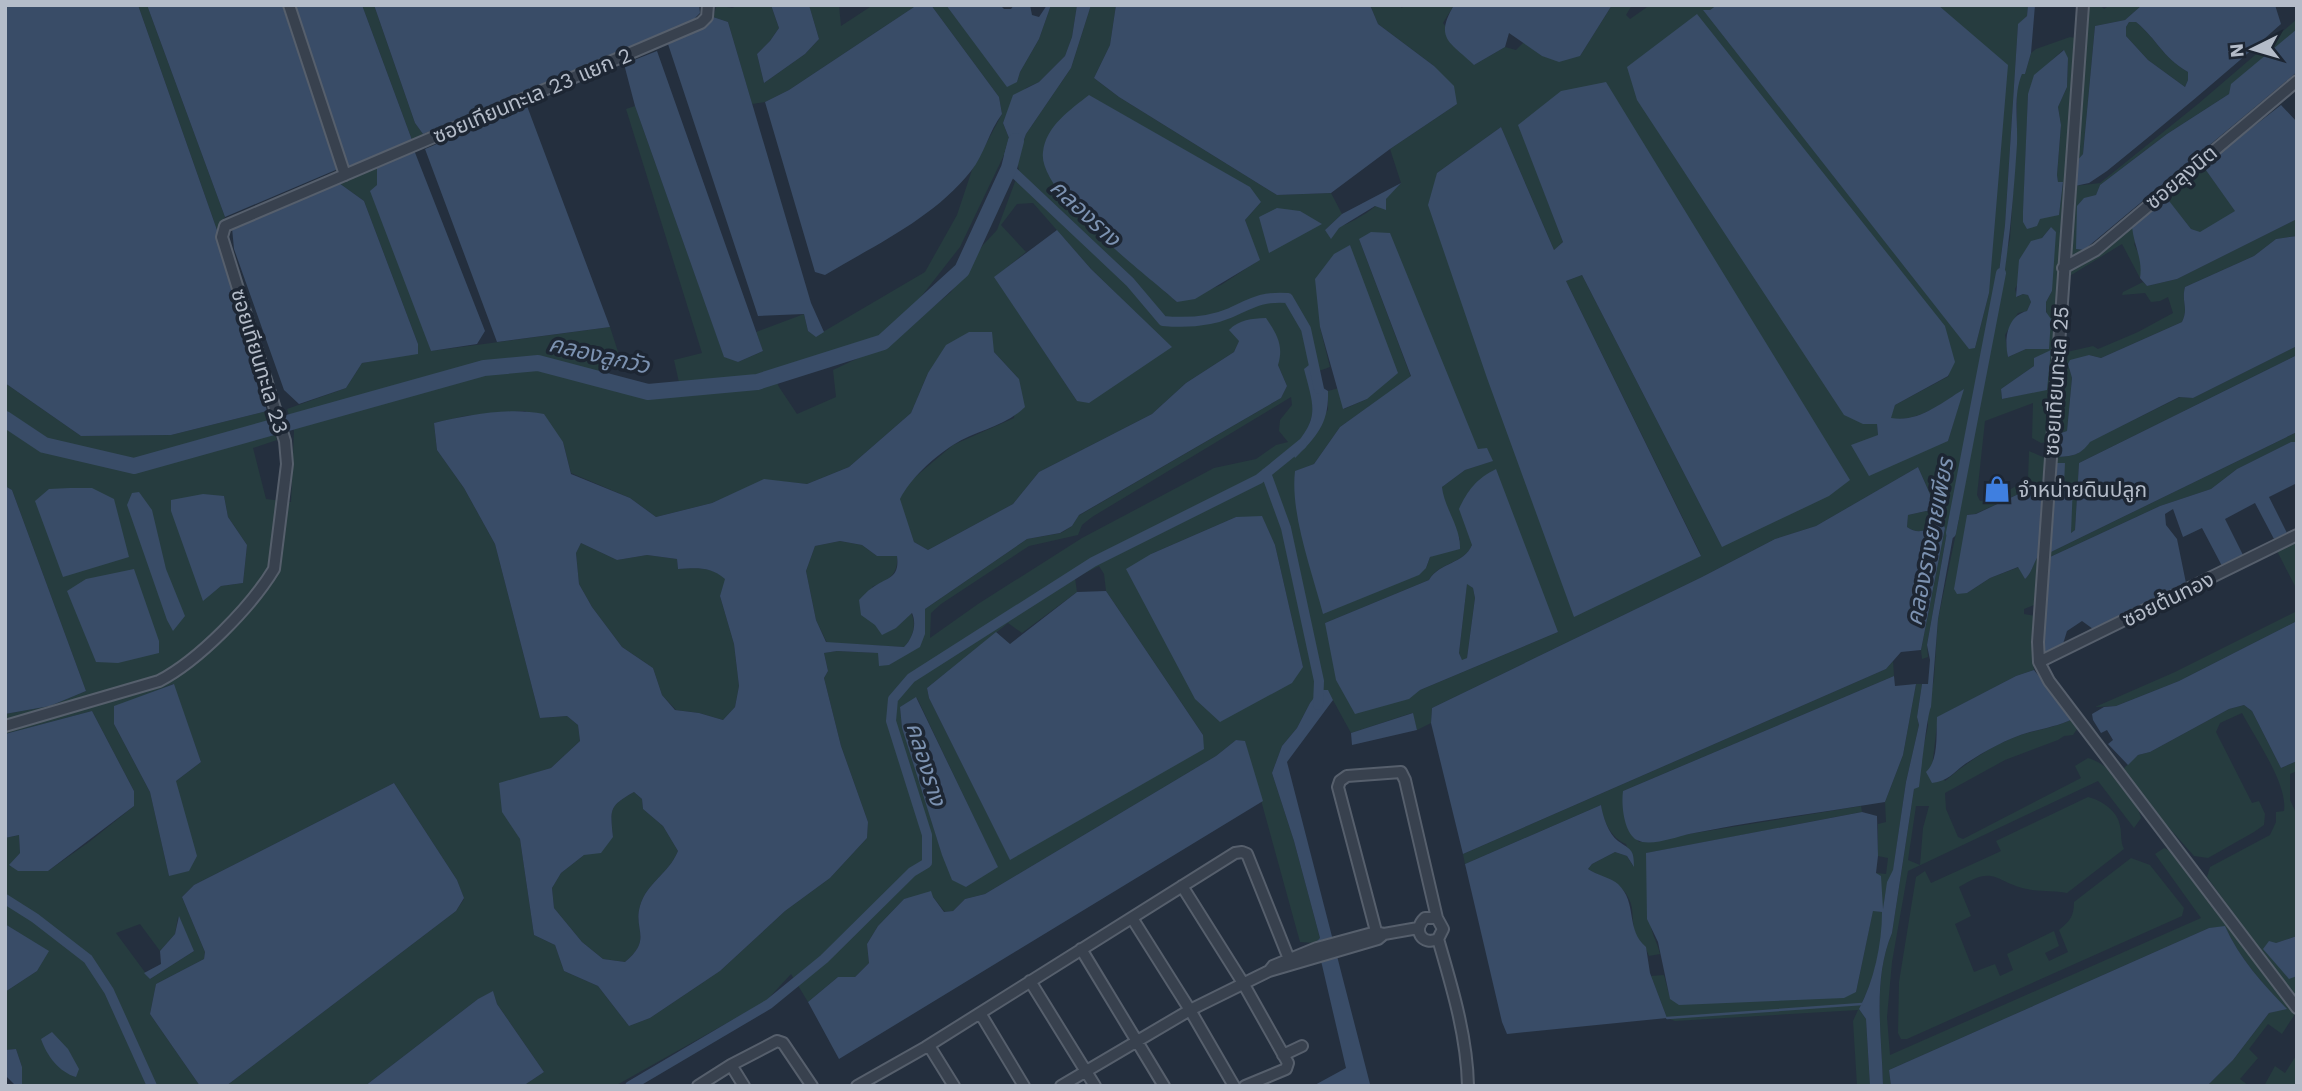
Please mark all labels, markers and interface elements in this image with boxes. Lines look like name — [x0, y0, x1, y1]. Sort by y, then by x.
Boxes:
north arrow — [2218, 14, 2288, 84]
street label: ซอยเทียนทะเล 23 แยก 2 — [429, 42, 635, 148]
text: N — [2224, 42, 2249, 58]
street label: ซอยลุงนิต — [2140, 140, 2223, 215]
water label: คลองราง — [1044, 174, 1127, 253]
street label: ซอยเทียนทะเล 23 — [226, 286, 294, 436]
street label: ซอยเทียนทะเล 25 — [2038, 305, 2074, 457]
water label: คลองลูกวัว — [546, 330, 653, 381]
water label: คลองรางยายเพียร — [1901, 454, 1960, 628]
shop icon: จำหน่ายดินปลูก — [1982, 474, 2012, 504]
place label: จำหน่ายดินปลูก — [2018, 477, 2147, 503]
street label: ซอยต้นทอง — [2118, 566, 2218, 632]
water label: คลองราง — [901, 719, 952, 811]

